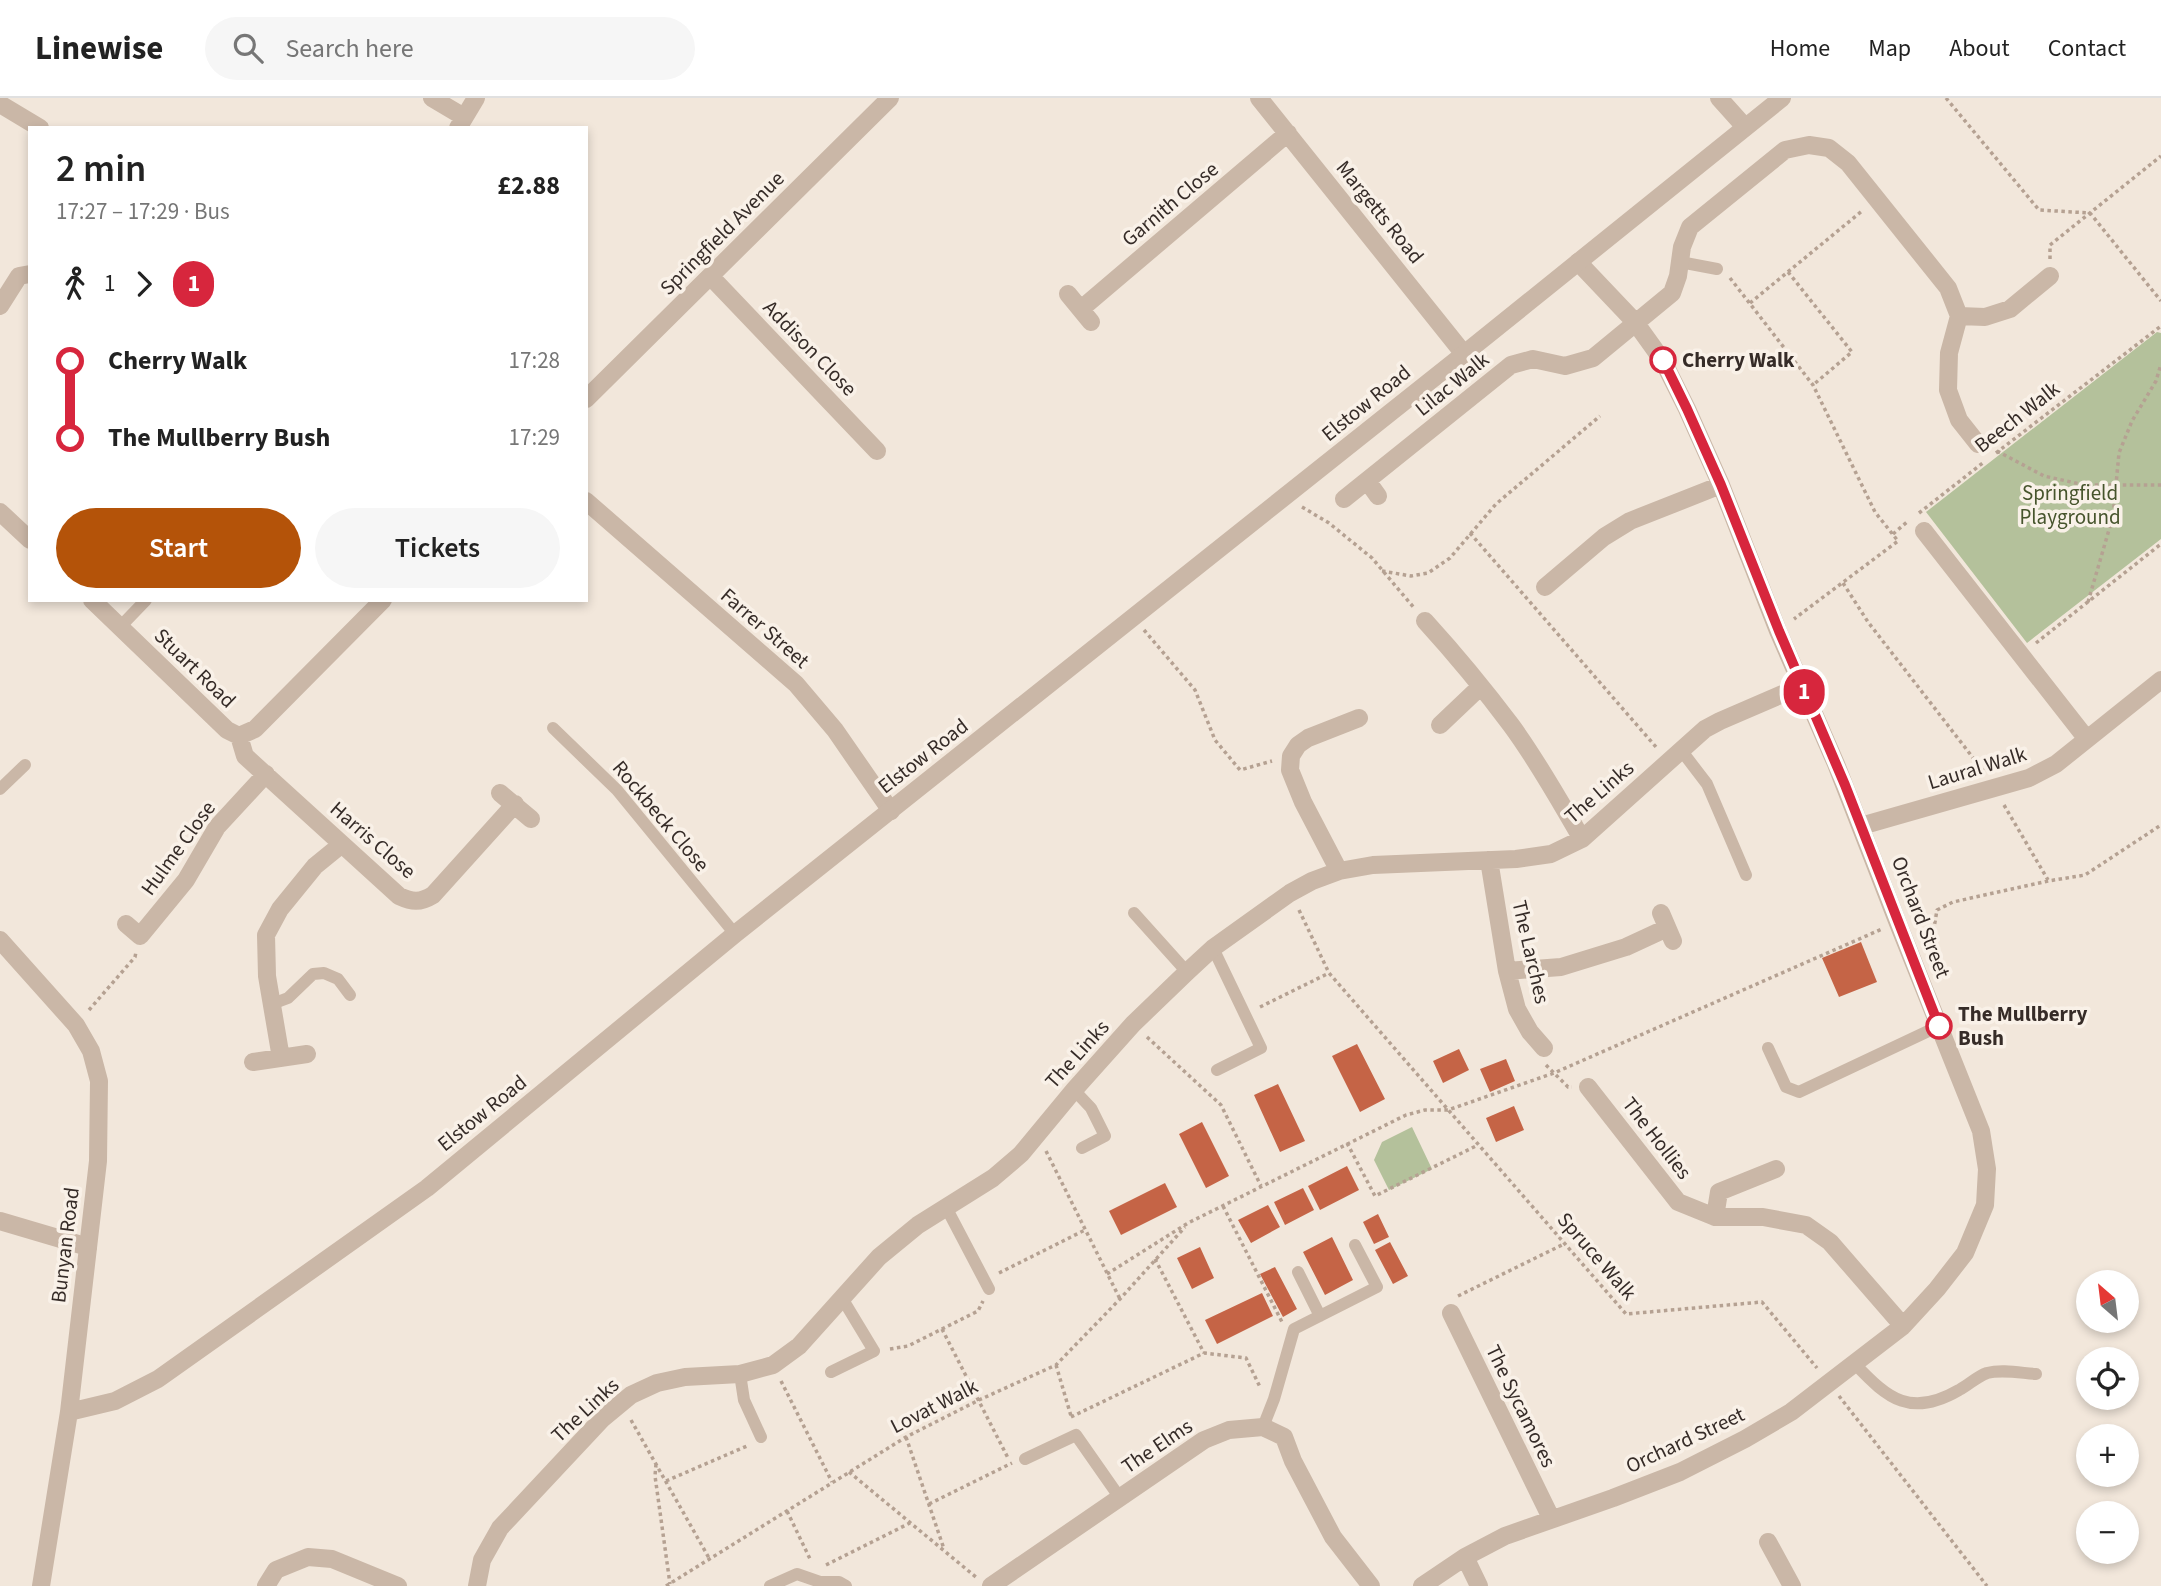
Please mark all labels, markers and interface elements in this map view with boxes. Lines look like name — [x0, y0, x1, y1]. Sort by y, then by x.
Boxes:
search box — [205, 17, 695, 80]
text: Linewise — [35, 25, 163, 72]
icon: search — [229, 29, 267, 67]
text: Search here — [285, 30, 414, 67]
text: Home — [1770, 31, 1830, 66]
text: Map — [1868, 31, 1911, 66]
text: About — [1949, 31, 2010, 66]
text: Contact — [2048, 31, 2126, 66]
text: 2 min — [56, 142, 146, 196]
street label: Margetts Road — [1329, 154, 1431, 270]
street label: Garnith Close — [1115, 155, 1225, 253]
street label: Springfield Avenue — [653, 164, 791, 302]
text: £2.88 — [497, 167, 560, 204]
text: 17:27 – 17:29 · Bus — [56, 195, 230, 228]
icon: walk — [56, 265, 94, 303]
icon: forward — [125, 265, 163, 303]
text: 1 — [187, 266, 200, 301]
text: 1 — [104, 267, 115, 300]
street label: Addison Close — [756, 293, 864, 403]
text: Cherry Walk — [108, 342, 247, 379]
text: 17:28 — [509, 344, 560, 377]
street label: Lilac Walk — [1409, 344, 1496, 423]
place label: Cherry Walk — [1682, 345, 1795, 375]
marker: Cherry Walk — [1650, 347, 1676, 373]
street label: Elstow Road — [1315, 358, 1417, 448]
street label: Beech Walk — [1968, 374, 2066, 460]
text: The Mullberry Bush — [108, 419, 330, 456]
text: 17:29 — [509, 421, 560, 454]
park label: Springfield Playground — [2019, 478, 2121, 532]
button: Start — [56, 508, 301, 588]
button: Tickets — [315, 508, 560, 588]
street label: Farrer Street — [714, 581, 816, 675]
street label: Stuart Road — [147, 621, 243, 715]
line badge: 1 — [1781, 669, 1827, 715]
text: 1 — [1798, 674, 1810, 709]
street label: Elstow Road — [871, 711, 975, 801]
street label: Laural Walk — [1924, 739, 2031, 797]
street label: The Links — [1558, 753, 1640, 831]
street label: Rockbeck Close — [605, 754, 717, 878]
street label: Harris Close — [324, 794, 422, 886]
street label: Hulme Close — [133, 795, 223, 901]
street label: Orchard Street — [1884, 852, 1958, 982]
street label: The Larches — [1505, 897, 1558, 1007]
place label: The Mullberry Bush — [1958, 999, 2087, 1053]
street label: The Links — [1038, 1013, 1116, 1095]
marker: The Mullberry Bush — [1926, 1013, 1952, 1039]
street label: Elstow Road — [431, 1068, 533, 1158]
street label: The Hollies — [1615, 1090, 1699, 1186]
street label: Bunyan Road — [43, 1186, 87, 1304]
street label: Spruce Walk — [1550, 1205, 1644, 1307]
north arrow — [2076, 1270, 2138, 1334]
map controls — [2076, 1270, 2139, 1564]
street label: The Sycamores — [1478, 1340, 1564, 1473]
button: locate — [2076, 1347, 2139, 1410]
street label: The Links — [544, 1370, 626, 1449]
street label: Lovat Walk — [885, 1371, 984, 1441]
street label: Orchard Street — [1621, 1399, 1749, 1481]
street label: The Elms — [1115, 1411, 1199, 1481]
button: + — [2076, 1424, 2139, 1487]
button: − — [2076, 1501, 2139, 1564]

